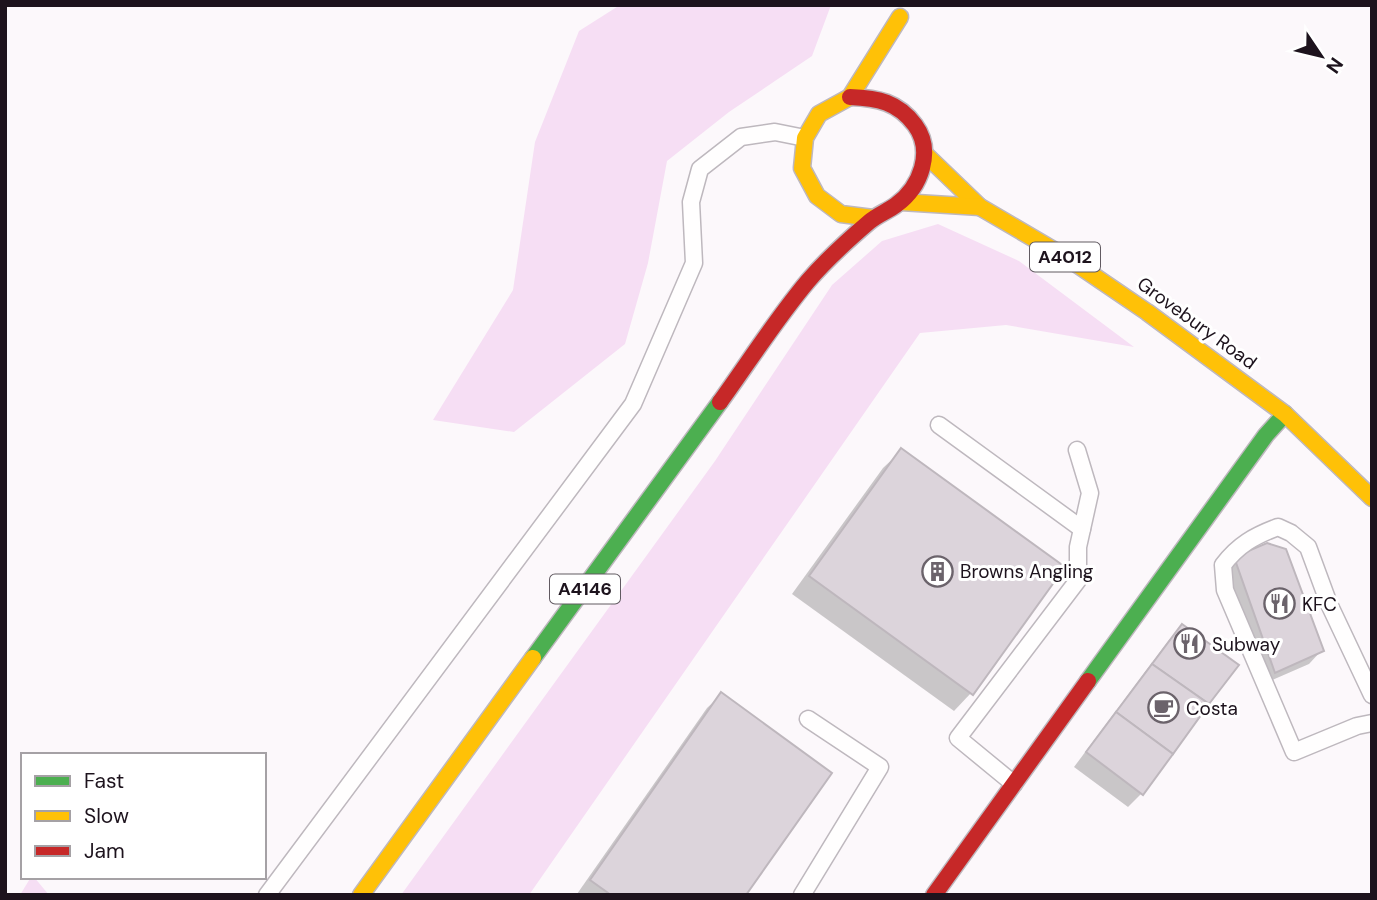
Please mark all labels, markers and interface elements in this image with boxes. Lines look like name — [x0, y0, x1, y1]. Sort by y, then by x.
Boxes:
north arrow — [1286, 21, 1356, 91]
text: N — [1320, 53, 1349, 78]
road number: A4012 — [1030, 243, 1100, 272]
street label: Grovebury Road — [1132, 271, 1262, 375]
building icon: Browns Angling — [920, 554, 954, 588]
place label: Browns Angling — [960, 559, 1094, 584]
road number: A4146 — [550, 574, 620, 604]
restaurant icon: KFC — [1262, 587, 1296, 621]
place label: KFC — [1302, 592, 1337, 617]
restaurant icon: Subway — [1172, 627, 1206, 661]
place label: Subway — [1212, 632, 1281, 657]
cafe icon: Costa — [1146, 691, 1180, 725]
place label: Costa — [1186, 696, 1238, 721]
legend — [21, 753, 266, 879]
text: Fast — [84, 767, 124, 795]
text: Slow — [84, 802, 129, 830]
text: Jam — [84, 837, 125, 865]

